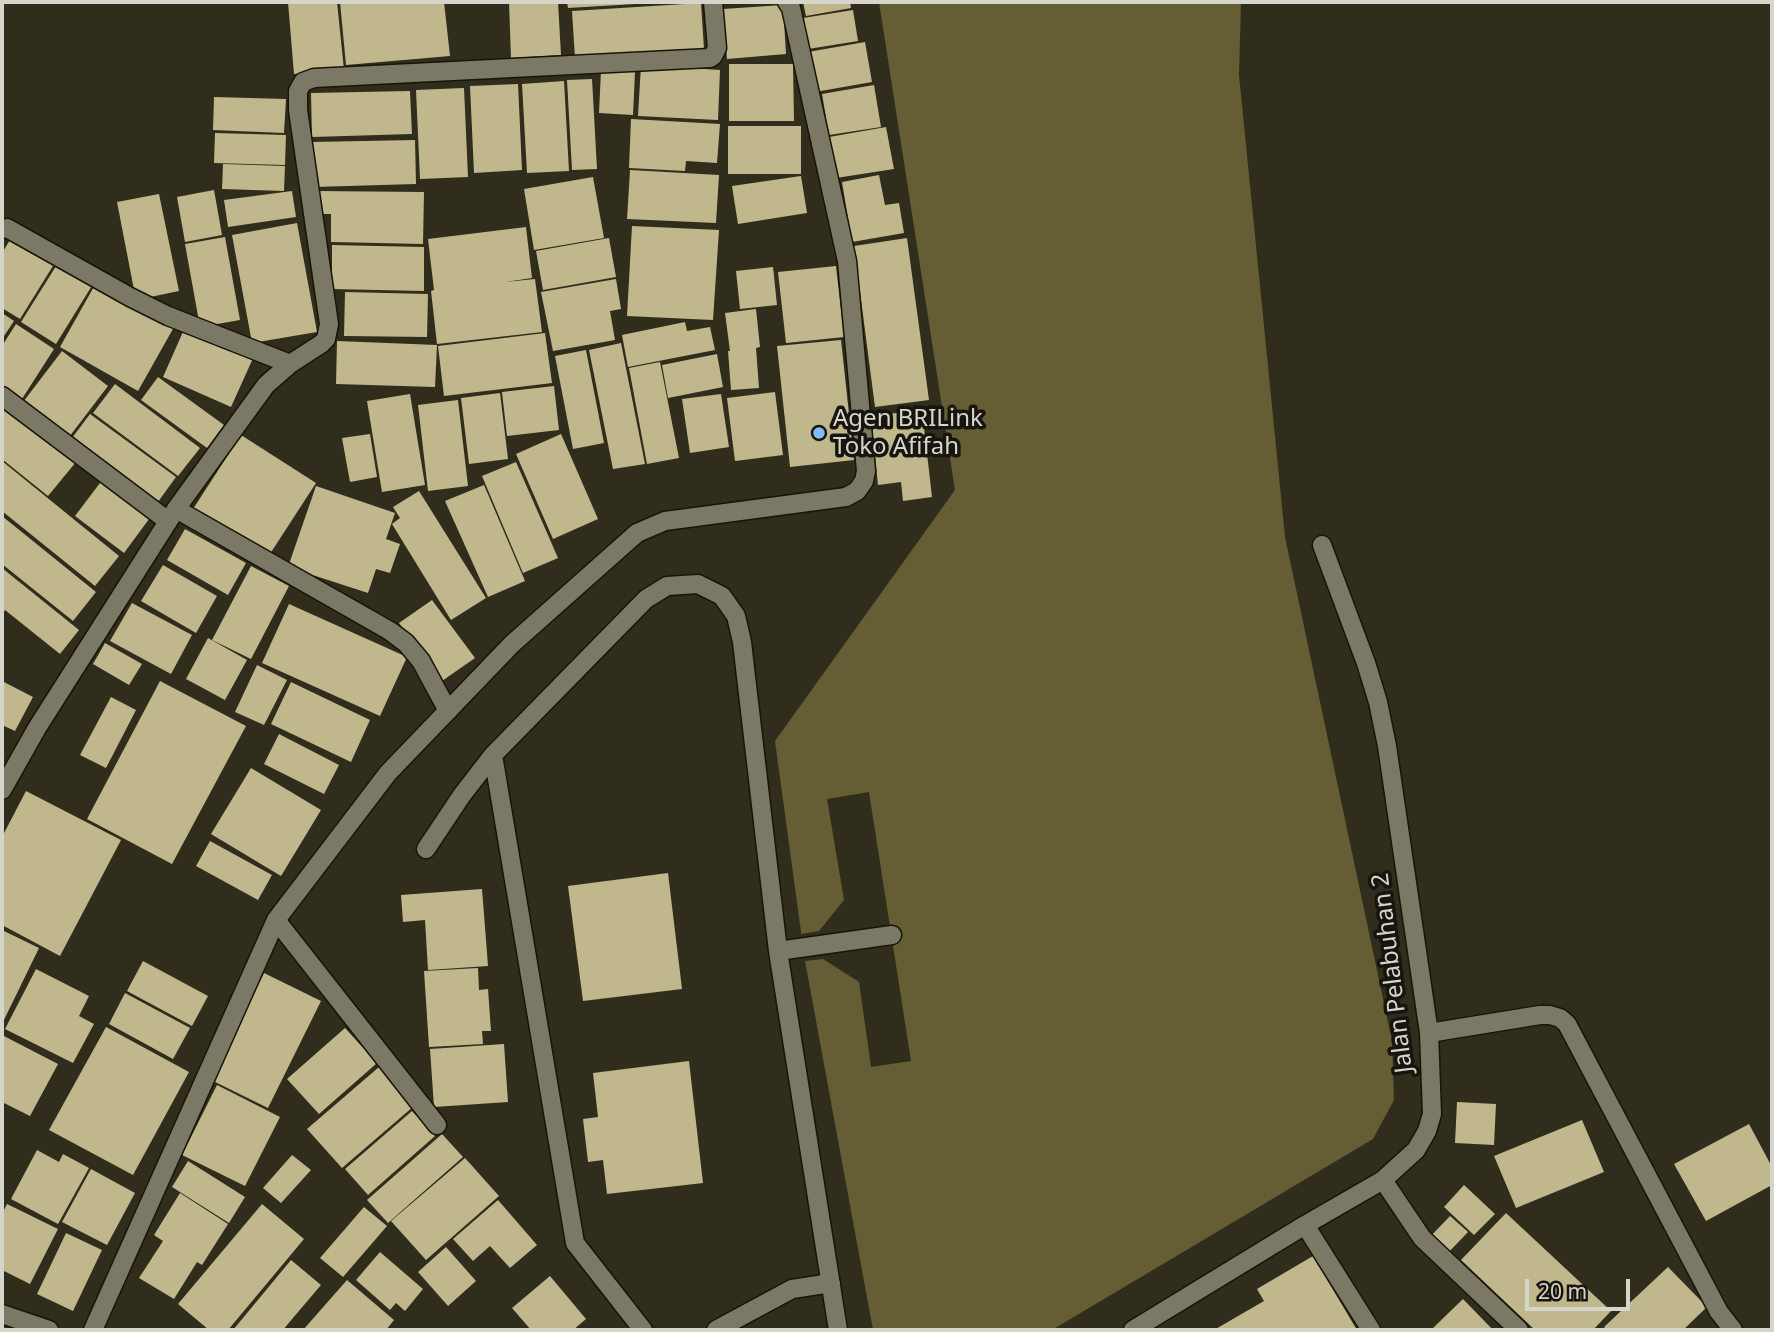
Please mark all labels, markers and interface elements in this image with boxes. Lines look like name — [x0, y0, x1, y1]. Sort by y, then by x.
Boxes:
place label: Agen BRILink Toko Afifah — [833, 405, 983, 461]
marker: Agen BRILink Toko Afifah — [811, 425, 827, 441]
street label: Jalan Pelabuhan 2 — [1366, 871, 1420, 1075]
scale bar — [1529, 1266, 1634, 1310]
text: 20 m — [1538, 1277, 1587, 1305]

